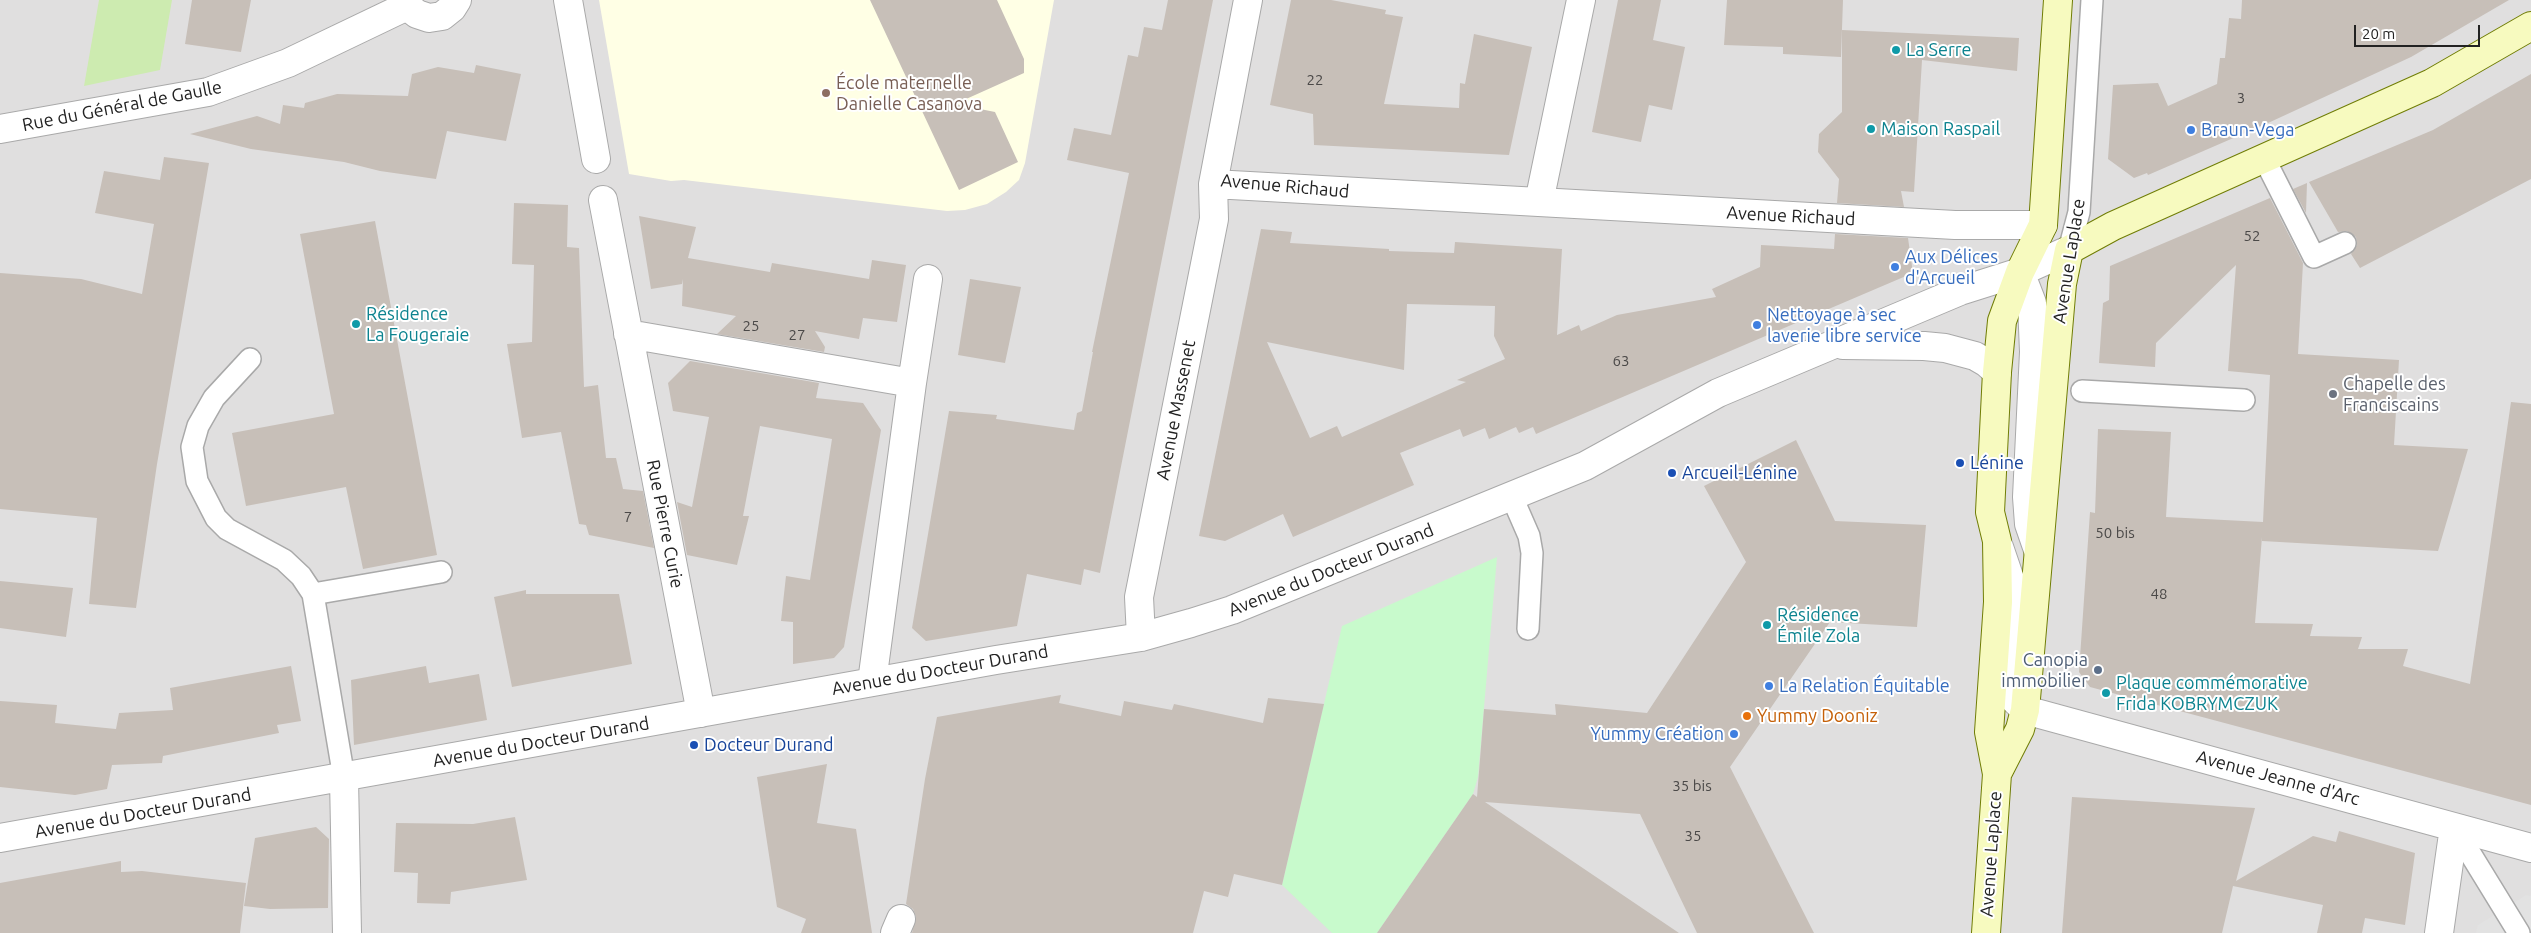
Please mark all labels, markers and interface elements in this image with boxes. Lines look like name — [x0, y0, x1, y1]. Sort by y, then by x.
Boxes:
scale bar — [2356, 15, 2482, 47]
text: 20 m — [2362, 25, 2395, 42]
place label: La Serre — [1906, 39, 1971, 61]
marker: La Serre — [1890, 44, 1902, 56]
house number: 22 — [1307, 71, 1323, 89]
place label: École maternelle Danielle Casanova — [836, 72, 982, 115]
street label: Rue du Général de Gaulle — [20, 76, 224, 136]
marker: École maternelle Danielle Casanova — [820, 87, 832, 99]
house number: 3 — [2237, 89, 2245, 107]
place label: Maison Raspail — [1881, 118, 2000, 140]
place label: Braun-Vega — [2201, 119, 2295, 141]
marker: Maison Raspail — [1865, 123, 1877, 135]
marker: Braun-Vega — [2185, 124, 2197, 136]
street label: Avenue Richaud — [1220, 170, 1350, 202]
street label: Avenue Laplace — [2048, 197, 2090, 325]
street label: Avenue Richaud — [1726, 202, 1856, 230]
house number: 52 — [2244, 227, 2260, 245]
place label: Aux Délices d'Arcueil — [1905, 246, 1998, 288]
marker: Aux Délices d'Arcueil — [1889, 261, 1901, 273]
place label: Résidence La Fougeraie — [366, 303, 469, 346]
place label: Nettoyage à sec laverie libre service — [1767, 304, 1922, 346]
house number: 25 — [743, 317, 759, 335]
marker: Résidence La Fougeraie — [350, 318, 362, 330]
marker: Nettoyage à sec laverie libre service — [1751, 319, 1763, 331]
house number: 27 — [789, 326, 805, 344]
street label: Avenue Massenet — [1152, 338, 1200, 482]
house number: 63 — [1613, 352, 1629, 370]
place label: Chapelle des Franciscains — [2343, 373, 2446, 416]
marker: Chapelle des Franciscains — [2327, 388, 2339, 400]
place label: Lénine — [1970, 452, 2024, 474]
marker: Lénine — [1954, 457, 1966, 469]
street label: Rue Pierre Curie — [642, 458, 688, 590]
place label: Arcueil-Lénine — [1682, 462, 1797, 484]
marker: Arcueil-Lénine — [1666, 467, 1678, 479]
house number: 7 — [624, 508, 632, 526]
street label: Avenue du Docteur Durand — [1225, 519, 1437, 621]
house number: 50 bis — [2095, 524, 2135, 542]
house number: 48 — [2151, 585, 2167, 603]
place label: Résidence Émile Zola — [1777, 604, 1860, 646]
marker: Résidence Émile Zola — [1761, 619, 1773, 631]
street label: Avenue du Docteur Durand — [830, 640, 1050, 700]
place label: Canopia immobilier — [2001, 649, 2088, 692]
marker: Canopia immobilier — [2092, 664, 2104, 676]
place label: Plaque commémorative Frida KOBRYMCZUK — [2116, 672, 2308, 714]
place label: La Relation Équitable — [1779, 675, 1950, 697]
marker: La Relation Équitable — [1763, 680, 1775, 692]
marker: Plaque commémorative Frida KOBRYMCZUK — [2100, 687, 2112, 699]
place label: Yummy Dooniz — [1757, 705, 1878, 727]
marker: Yummy Dooniz — [1741, 710, 1753, 722]
street label: Avenue du Docteur Durand — [431, 712, 651, 772]
place label: Yummy Création — [1591, 723, 1724, 745]
marker: Yummy Création — [1728, 728, 1740, 740]
place label: Docteur Durand — [704, 734, 834, 756]
marker: Docteur Durand — [688, 739, 700, 751]
street label: Avenue Jeanne d'Arc — [2194, 746, 2362, 810]
house number: 35 bis — [1672, 777, 1712, 795]
street label: Avenue du Docteur Durand — [33, 783, 253, 843]
street label: Avenue Laplace — [1976, 790, 2006, 918]
house number: 35 — [1685, 827, 1701, 845]

